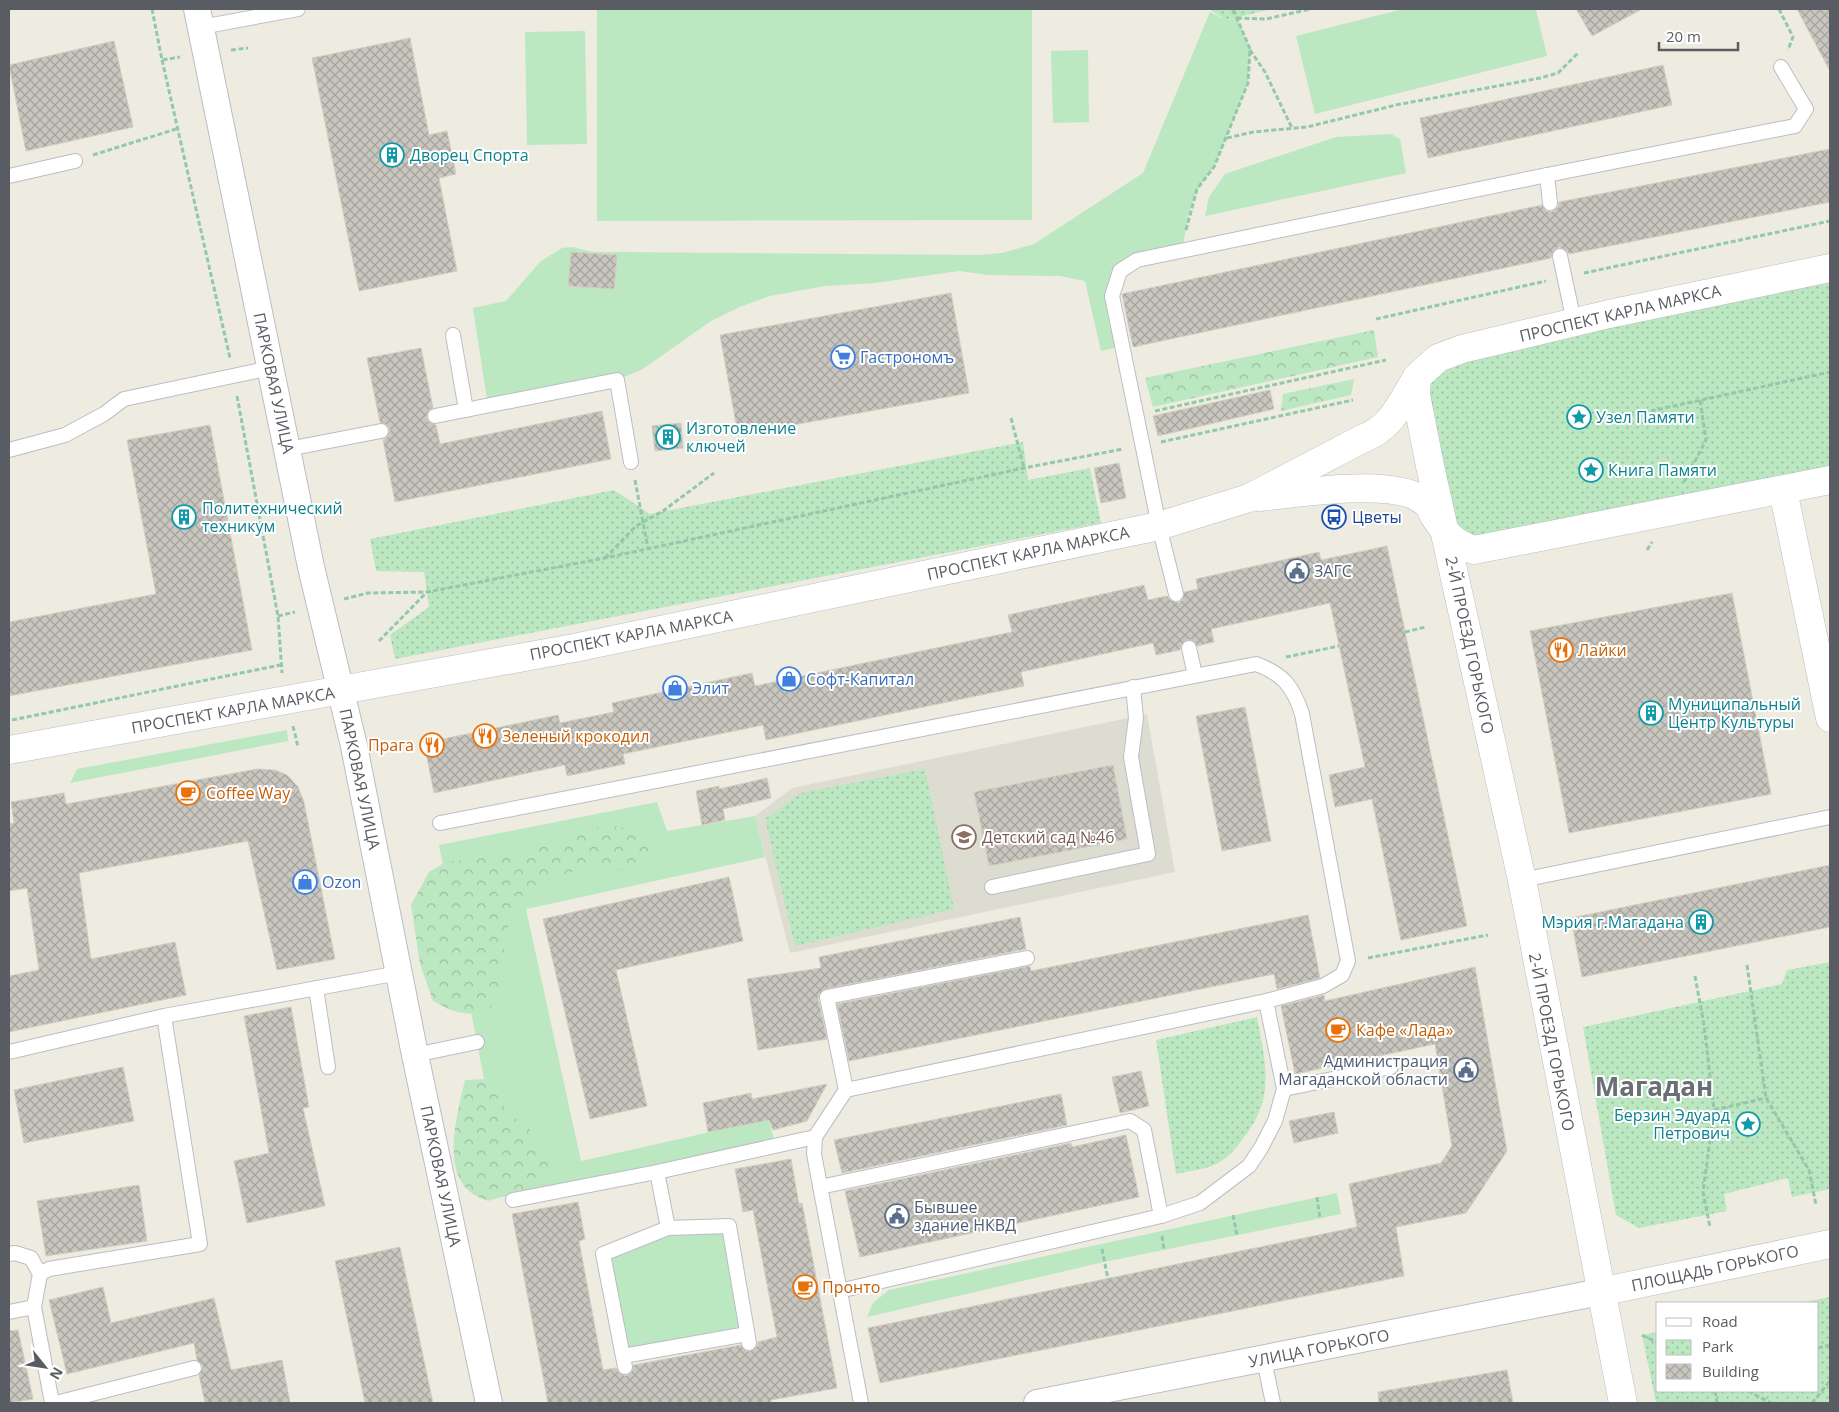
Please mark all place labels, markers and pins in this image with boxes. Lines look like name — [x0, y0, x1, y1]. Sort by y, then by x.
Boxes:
building icon: Дворец Спорта — [379, 142, 405, 168]
place label: Дворец Спорта — [410, 144, 529, 166]
supermarket icon: Гастрономъ — [830, 344, 856, 370]
place label: Гастрономъ — [860, 346, 954, 368]
place icon: Узел Памяти — [1566, 404, 1592, 430]
place label: Узел Памяти — [1596, 406, 1695, 428]
place label: Изготовление ключей — [686, 417, 796, 457]
building icon: Изготовление ключей — [655, 424, 681, 450]
place icon: Книга Памяти — [1578, 457, 1604, 483]
place label: Книга Памяти — [1608, 459, 1717, 481]
place label: Политехнический техникум — [202, 497, 343, 537]
building icon: Политехнический техникум — [171, 504, 197, 530]
bus stop icon: Цветы — [1321, 504, 1347, 530]
place label: Цветы — [1352, 506, 1402, 528]
public building icon: ЗАГС — [1284, 558, 1310, 584]
place label: ЗАГС — [1314, 560, 1352, 582]
restaurant icon: Лайки — [1548, 637, 1574, 663]
place label: Лайки — [1578, 639, 1627, 661]
shop icon: Софт-Капитал — [776, 666, 802, 692]
place label: Софт-Капитал — [806, 668, 914, 690]
shop icon: Элит — [662, 675, 688, 701]
place label: Элит — [692, 677, 729, 699]
place label: Муниципальный Центр Культуры — [1668, 693, 1801, 733]
building icon: Муниципальный Центр Культуры — [1638, 700, 1664, 726]
restaurant icon: Зеленый крокодил — [472, 723, 498, 749]
place label: Зеленый крокодил — [502, 725, 649, 747]
restaurant icon: Прага — [419, 732, 445, 758]
place label: Прага — [368, 734, 414, 756]
cafe icon: Coffee Way — [175, 780, 201, 806]
place label: Coffee Way — [206, 782, 291, 804]
school or university icon: Детский сад №46 — [951, 824, 977, 850]
place label: Детский сад №46 — [982, 826, 1114, 848]
shop icon: Ozon — [292, 869, 318, 895]
place label: Ozon — [322, 871, 361, 893]
building icon: Мэрия г.Магадана — [1688, 909, 1714, 935]
place label: Мэрия г.Магадана — [1541, 911, 1684, 933]
cafe icon: Кафе «Лада» — [1325, 1017, 1351, 1043]
place label: Кафе «Лада» — [1356, 1019, 1453, 1041]
place label: Администрация Магаданской области — [1278, 1050, 1448, 1090]
public building icon: Администрация Магаданской области — [1453, 1057, 1479, 1083]
place label: Берзин Эдуард Петрович — [1614, 1104, 1730, 1144]
place icon: Берзин Эдуард Петрович — [1735, 1111, 1761, 1137]
place label: Бывшее здание НКВД — [914, 1196, 1016, 1236]
public building icon: Бывшее здание НКВД — [884, 1203, 910, 1229]
cafe icon: Пронто — [792, 1274, 818, 1300]
place label: Пронто — [822, 1276, 880, 1298]

